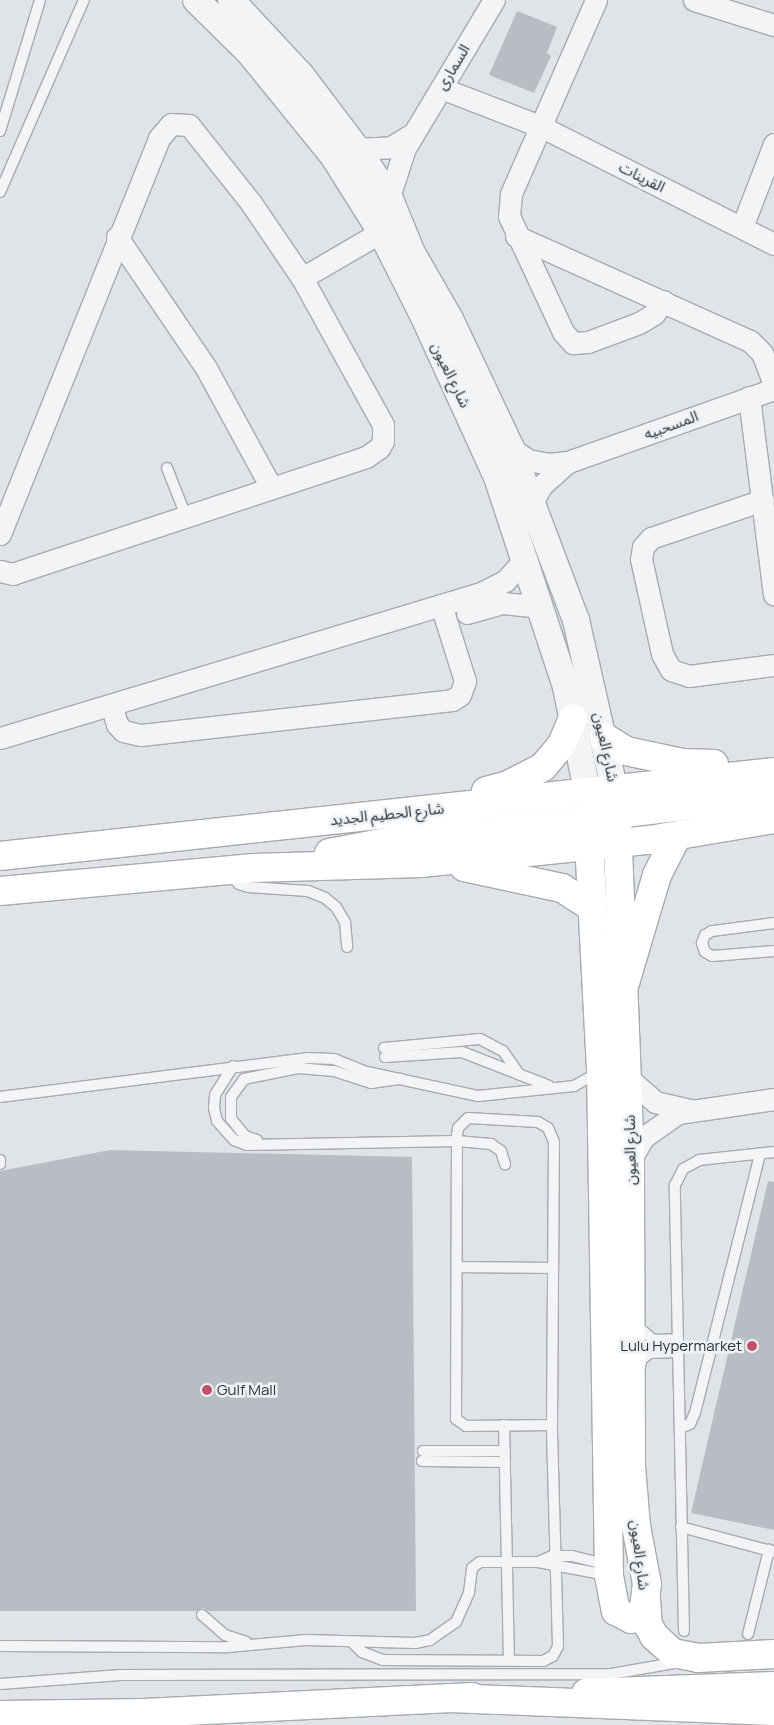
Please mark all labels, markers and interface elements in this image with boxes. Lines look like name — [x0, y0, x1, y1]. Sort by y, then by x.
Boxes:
street label: السمارى — [432, 41, 474, 93]
street label: القرينات — [616, 158, 668, 196]
street label: شارع العيون — [427, 339, 475, 411]
street label: المسحبيه — [641, 407, 701, 443]
street label: شارع العيون — [590, 711, 622, 783]
street label: شارع الحطيم الجديد — [329, 799, 445, 829]
street label: شارع العيون — [620, 1115, 640, 1185]
place label: Lulu Hypermarket — [620, 1337, 742, 1355]
marker: Lulu Hypermarket — [746, 1340, 758, 1352]
place label: Gulf Mall — [217, 1381, 276, 1399]
marker: Gulf Mall — [201, 1384, 213, 1396]
street label: شارع العيون — [627, 1519, 653, 1591]

